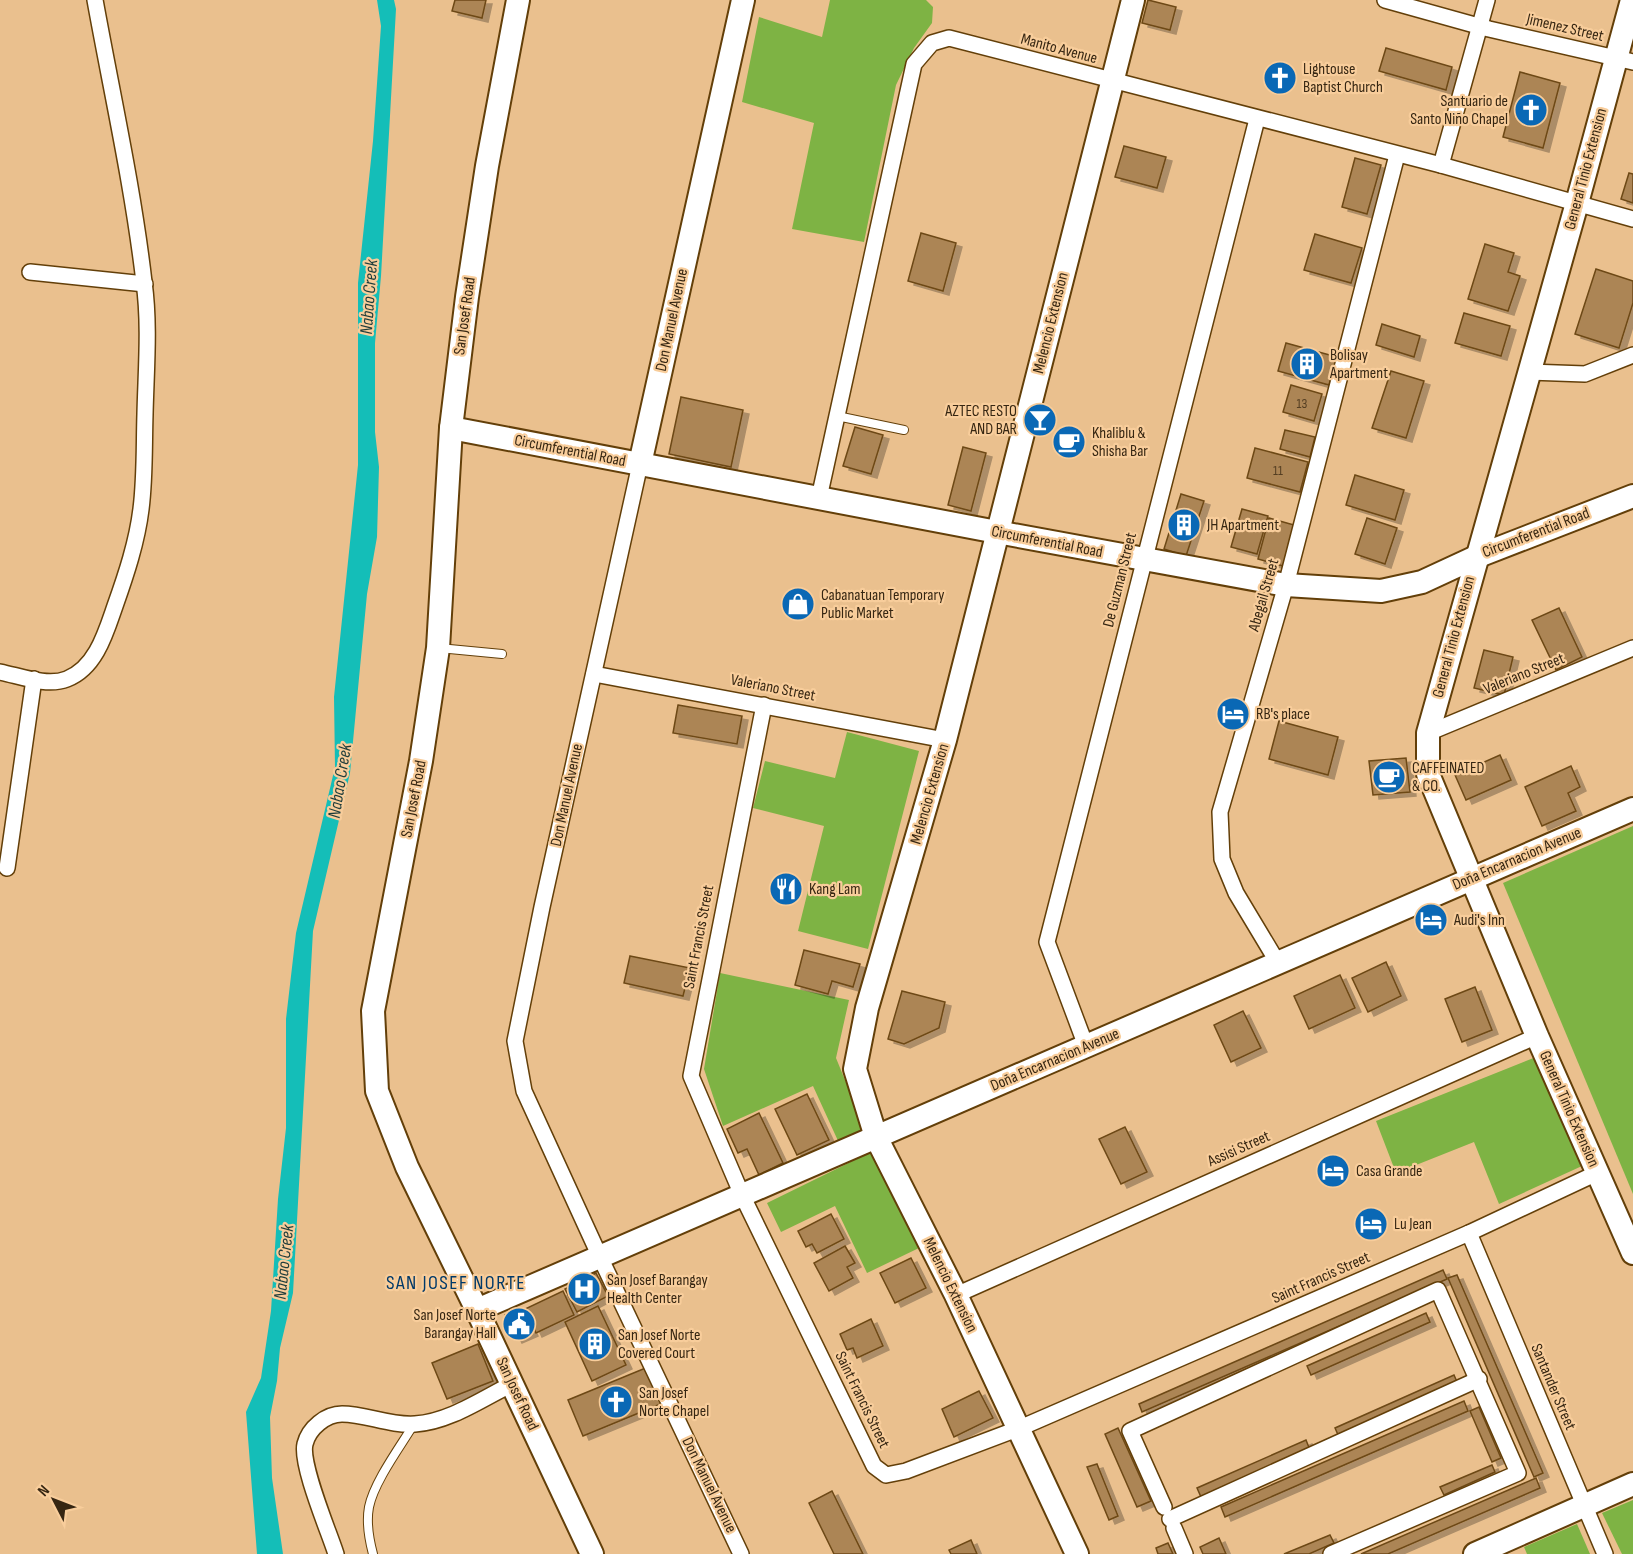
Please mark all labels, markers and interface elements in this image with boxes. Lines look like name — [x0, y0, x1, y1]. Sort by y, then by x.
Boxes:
street label: Jimenez Street — [1524, 10, 1605, 46]
street label: Manito Avenue — [1019, 30, 1099, 68]
church icon: Lightouse Baptist Church — [1262, 60, 1298, 96]
place label: Lightouse Baptist Church — [1303, 60, 1383, 97]
place label: Santuario de Santo Niño Chapel — [1410, 92, 1508, 129]
church icon: Santuario de Santo Niño Chapel — [1513, 92, 1549, 128]
street label: General Tinio Extension — [1561, 106, 1611, 232]
water label: Nabao Creek — [356, 258, 382, 335]
street label: Don Manuel Avenue — [652, 267, 692, 373]
street label: Melencio Extension — [1029, 270, 1073, 376]
street label: San Josef Road — [450, 276, 480, 356]
building icon: Bolisay Apartment — [1289, 346, 1325, 382]
place label: Bolisay Apartment — [1329, 346, 1388, 383]
house number: 13 — [1297, 395, 1308, 412]
place label: AZTEC RESTO AND BAR — [944, 402, 1017, 439]
bar icon: AZTEC RESTO AND BAR — [1022, 402, 1058, 438]
cafe icon: Khaliblu & Shisha Bar — [1051, 424, 1087, 460]
place label: Khaliblu & Shisha Bar — [1092, 424, 1148, 461]
street label: Circumferential Road — [513, 431, 627, 471]
house number: 11 — [1273, 462, 1283, 479]
street label: Circumferential Road — [1480, 504, 1592, 562]
building icon: JH Apartment — [1166, 507, 1202, 543]
place label: JH Apartment — [1206, 516, 1279, 535]
street label: Circumferential Road — [990, 522, 1104, 562]
street label: De Guzman Street — [1099, 531, 1141, 629]
street label: Abegail Street — [1244, 556, 1283, 634]
street label: General Tinio Extension — [1429, 574, 1479, 700]
shop icon: Cabanatuan Temporary Public Market — [780, 586, 816, 622]
place label: Cabanatuan Temporary Public Market — [821, 586, 944, 623]
street label: Valeriano Street — [1481, 649, 1567, 699]
street label: Valeriano Street — [729, 670, 817, 706]
hotel icon: RB's place — [1215, 696, 1251, 732]
place label: RB's place — [1256, 705, 1310, 724]
water label: Nabao Creek — [324, 741, 356, 820]
street label: Don Manuel Avenue — [547, 742, 587, 848]
street label: Melencio Extension — [907, 742, 953, 846]
street label: San Josef Road — [397, 759, 431, 839]
cafe icon: CAFFEINATED & CO. — [1371, 759, 1407, 795]
place label: CAFFEINATED & CO. — [1412, 759, 1484, 796]
street label: Doña Encarnacion Avenue — [1450, 823, 1584, 895]
restaurant icon: Kang Lam — [768, 871, 804, 907]
place label: Kang Lam — [809, 880, 860, 899]
street label: Saint Francis Street — [680, 883, 718, 990]
hotel icon: Audi's Inn — [1413, 902, 1449, 938]
place label: Audi's Inn — [1453, 911, 1505, 930]
street label: Doña Encarnacion Avenue — [988, 1024, 1122, 1096]
street label: General Tinio Extension — [1535, 1048, 1603, 1170]
street label: Assisi Street — [1204, 1127, 1273, 1172]
hotel icon: Casa Grande — [1315, 1153, 1351, 1189]
place label: Casa Grande — [1356, 1162, 1423, 1181]
hotel icon: Lu Jean — [1353, 1206, 1389, 1242]
place label: Lu Jean — [1394, 1215, 1432, 1234]
water label: Nabao Creek — [270, 1222, 298, 1300]
street label: Melencio Extension — [919, 1234, 981, 1336]
street label: Saint Francis Street — [1269, 1248, 1373, 1308]
district label: SAN JOSEF NORTE — [386, 1271, 526, 1295]
hospital icon: San Josef Barangay Health Center — [566, 1271, 602, 1307]
place label: San Josef Barangay Health Center — [607, 1271, 708, 1308]
place label: San Josef Norte Barangay Hall — [414, 1306, 496, 1343]
public building icon: San Josef Norte Barangay Hall — [501, 1306, 537, 1342]
building icon: San Josef Norte Covered Court — [577, 1326, 613, 1362]
place label: San Josef Norte Covered Court — [618, 1326, 700, 1363]
street label: Santander Street — [1526, 1341, 1580, 1433]
street label: Saint Francis Street — [830, 1349, 894, 1452]
street label: San Josef Road — [492, 1354, 542, 1434]
church icon: San Josef Norte Chapel — [598, 1384, 634, 1420]
place label: San Josef Norte Chapel — [639, 1384, 709, 1421]
street label: Don Manuel Avenue — [678, 1434, 740, 1536]
north arrow — [24, 1470, 84, 1530]
text: N — [34, 1481, 54, 1500]

